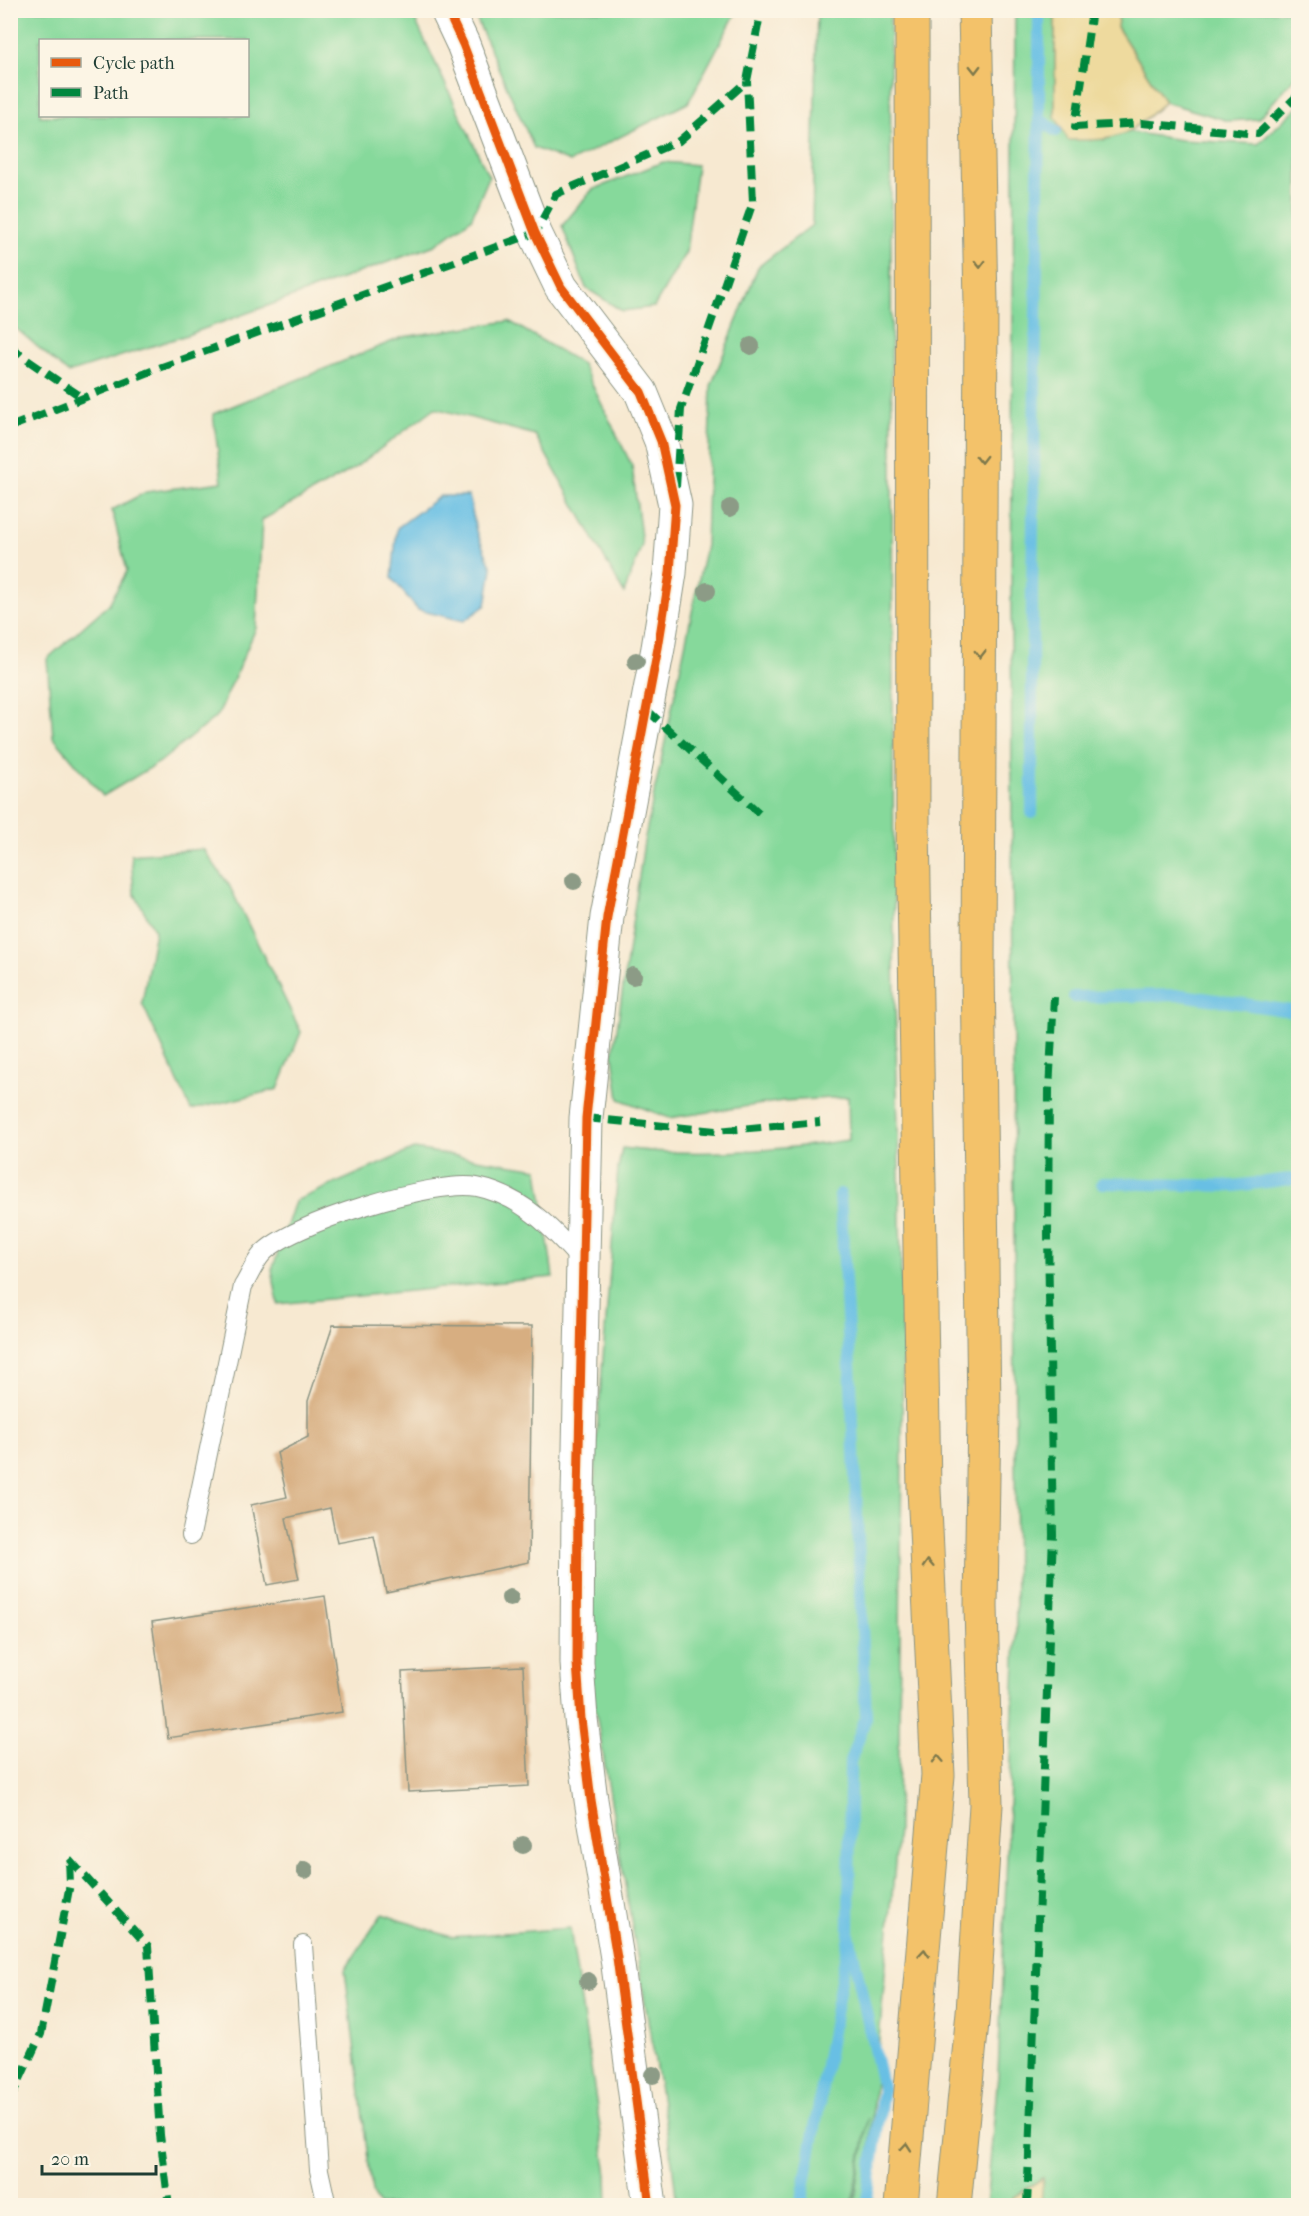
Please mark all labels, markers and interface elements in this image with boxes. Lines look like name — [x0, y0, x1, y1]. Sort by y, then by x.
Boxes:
legend — [39, 39, 249, 117]
text: Cycle path — [93, 53, 174, 74]
one-way arrow — [969, 64, 982, 73]
text: Path — [93, 83, 129, 104]
one-way arrow — [974, 259, 987, 268]
one-way arrow — [975, 454, 987, 463]
one-way arrow — [974, 649, 986, 658]
one-way arrow — [921, 1559, 934, 1568]
one-way arrow — [931, 1754, 944, 1763]
one-way arrow — [917, 1949, 930, 1958]
scale bar — [42, 2138, 156, 2176]
one-way arrow — [899, 2143, 912, 2152]
text: 20 m — [51, 2149, 89, 2170]

